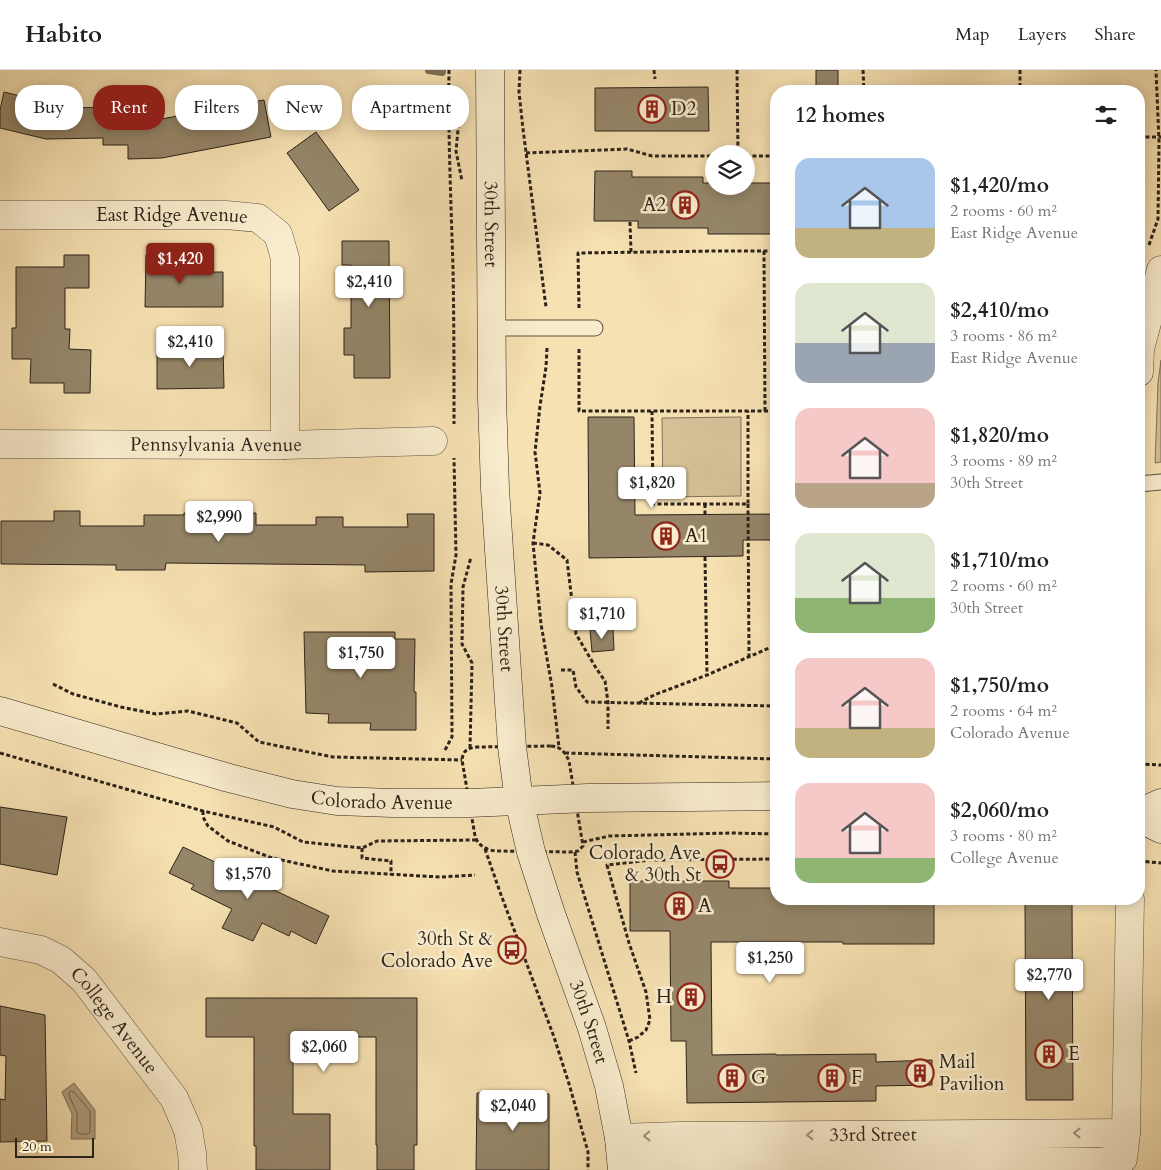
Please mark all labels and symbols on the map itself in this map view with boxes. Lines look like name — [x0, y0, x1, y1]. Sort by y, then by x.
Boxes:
building icon: D2 — [637, 94, 667, 124]
place label: D2 — [671, 96, 696, 122]
street label: 30th Street — [478, 181, 504, 267]
building icon: A2 — [670, 190, 700, 220]
place label: A2 — [643, 192, 666, 218]
street label: East Ridge Avenue — [96, 202, 249, 230]
pin: $1,420 — [139, 242, 221, 285]
pin: $2,410 — [328, 266, 410, 308]
pin: $2,410 — [149, 326, 231, 368]
street label: Pennsylvania Avenue — [130, 431, 302, 458]
pin: $1,820 — [611, 466, 693, 509]
pin: $2,990 — [178, 500, 260, 543]
building icon: A1 — [651, 521, 681, 551]
place label: A1 — [685, 523, 708, 549]
street label: 30th Street — [488, 584, 520, 673]
pin: $1,710 — [561, 598, 643, 640]
pin: $1,750 — [320, 636, 402, 679]
street label: Colorado Avenue — [309, 784, 453, 816]
place label: Colorado Ave & 30th St — [589, 840, 701, 888]
bus stop icon: Colorado Ave & 30th St — [705, 849, 735, 879]
pin: $1,570 — [207, 858, 289, 900]
building icon: A — [664, 891, 694, 921]
place label: A — [698, 893, 712, 919]
place label: 30th St & Colorado Ave — [381, 926, 493, 974]
bus stop icon: 30th St & Colorado Ave — [497, 935, 527, 965]
pin: $1,250 — [729, 942, 811, 984]
pin: $2,770 — [1008, 958, 1090, 1001]
street label: College Avenue — [65, 961, 164, 1079]
street label: 30th Street — [563, 976, 615, 1067]
building icon: H — [676, 982, 706, 1012]
place label: H — [656, 984, 672, 1010]
pin: $2,060 — [283, 1030, 365, 1073]
building icon: E — [1034, 1039, 1064, 1069]
place label: E — [1068, 1041, 1080, 1067]
place label: Mail Pavilion — [939, 1049, 1005, 1097]
building icon: Mail Pavilion — [905, 1058, 935, 1088]
building icon: G — [717, 1063, 747, 1093]
building icon: F — [817, 1063, 847, 1093]
place label: G — [751, 1065, 766, 1091]
place label: F — [851, 1065, 862, 1091]
pin: $2,040 — [472, 1090, 554, 1132]
street label: 33rd Street — [829, 1121, 917, 1148]
one-way arrow — [1073, 1128, 1080, 1138]
one-way arrow — [806, 1130, 814, 1140]
one-way arrow — [643, 1131, 651, 1142]
scale bar — [15, 1135, 94, 1158]

